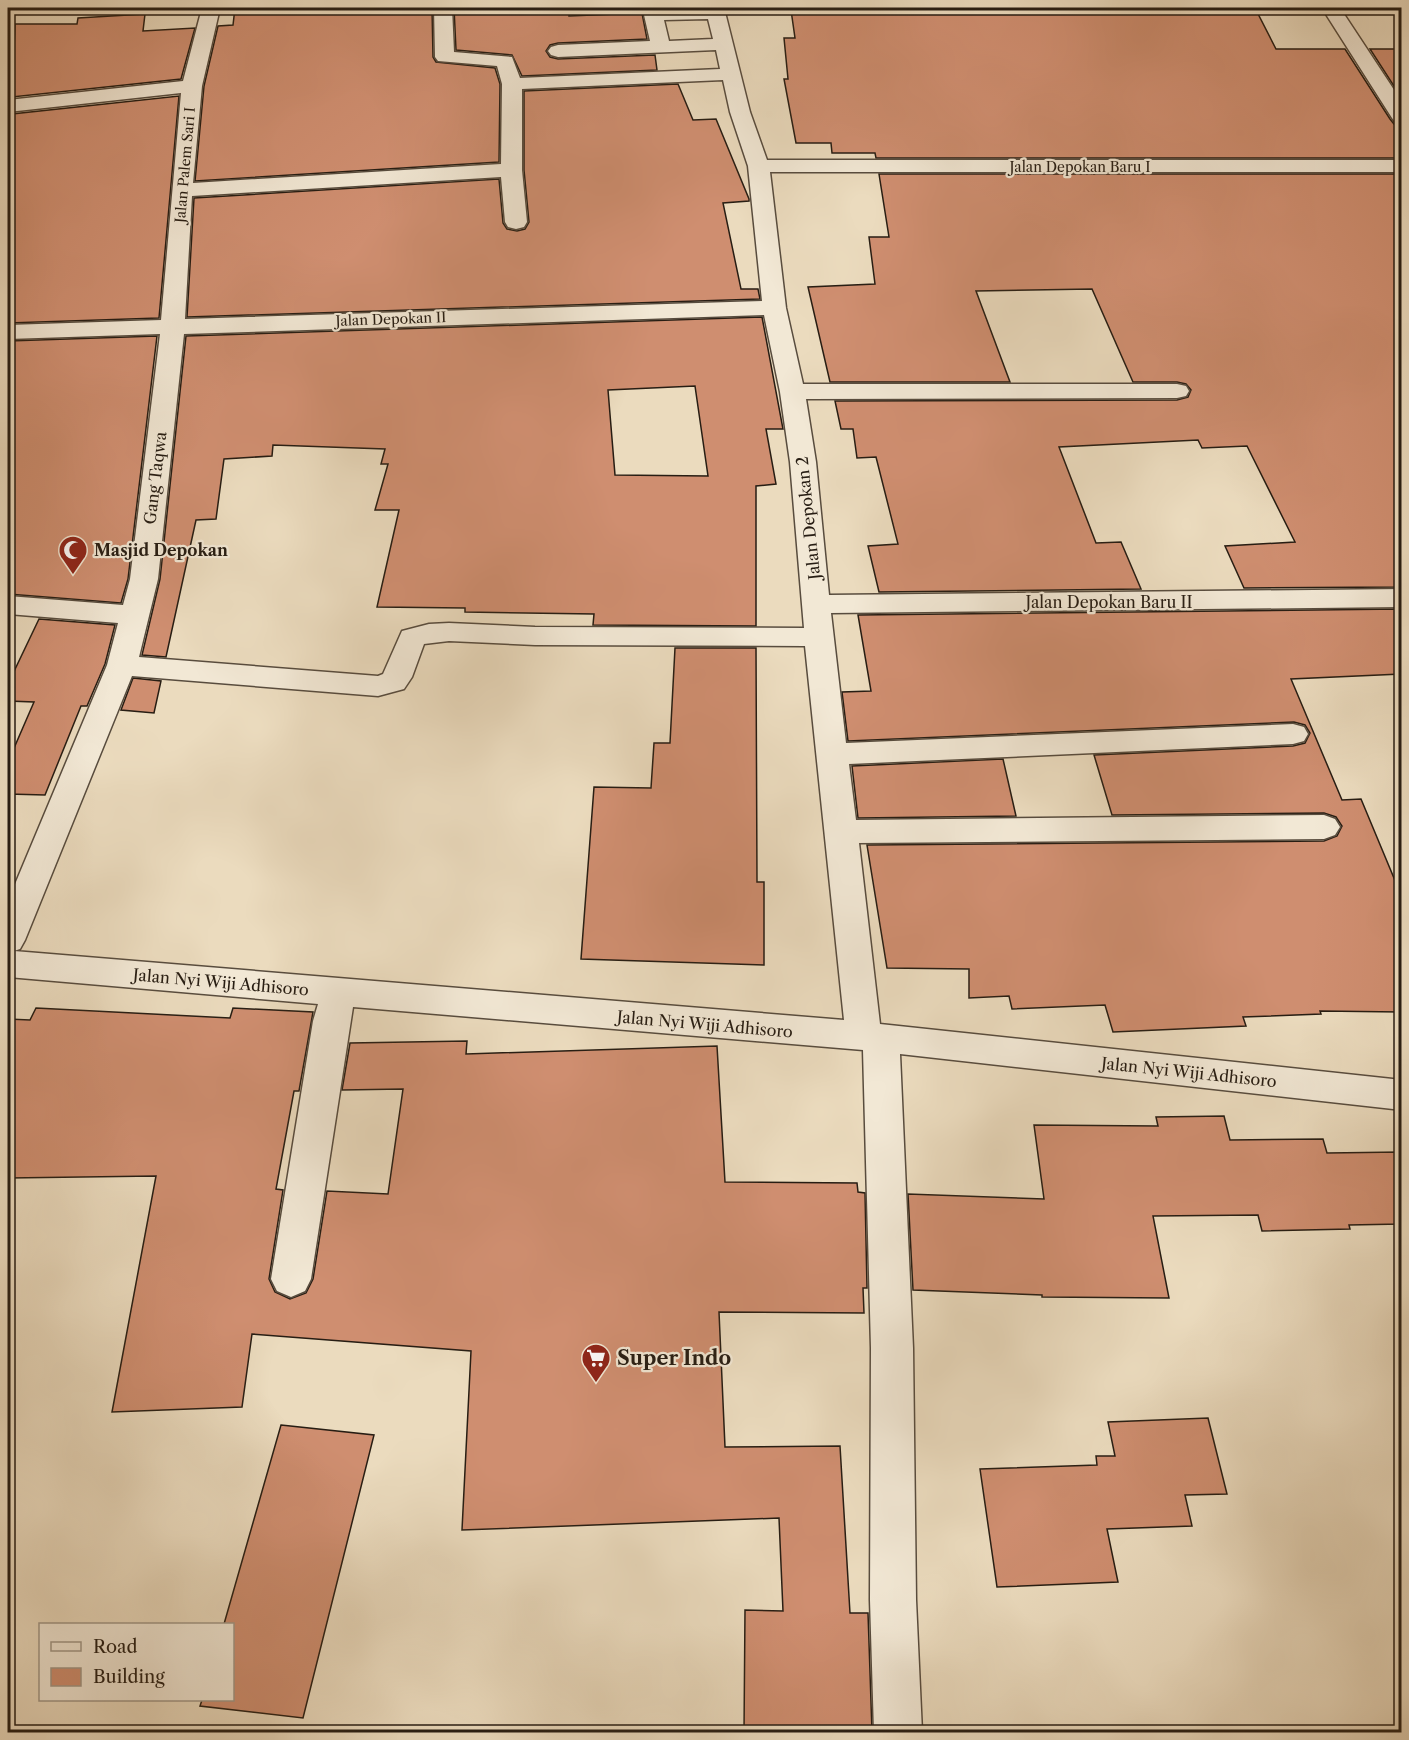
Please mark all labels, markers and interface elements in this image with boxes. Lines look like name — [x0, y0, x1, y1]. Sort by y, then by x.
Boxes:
street label: Jalan Palem Sari I — [171, 106, 199, 226]
street label: Jalan Depokan Baru I — [1008, 158, 1150, 176]
street label: Jalan Depokan II — [333, 308, 447, 330]
street label: Gang Taqwa — [139, 430, 171, 526]
street label: Jalan Depokan 2 — [792, 455, 825, 584]
mosque icon: Masjid Depokan — [57, 534, 89, 576]
place label: Masjid Depokan — [94, 540, 228, 560]
street label: Jalan Depokan Baru II — [1022, 592, 1193, 612]
street label: Jalan Nyi Wiji Adhisoro — [129, 964, 310, 1000]
street label: Jalan Nyi Wiji Adhisoro — [613, 1006, 794, 1042]
street label: Jalan Nyi Wiji Adhisoro — [1097, 1053, 1278, 1091]
supermarket icon: Super Indo — [580, 1342, 612, 1384]
place label: Super Indo — [617, 1346, 731, 1370]
legend — [39, 1623, 234, 1701]
text: Road — [93, 1636, 138, 1658]
text: Building — [93, 1666, 165, 1688]

